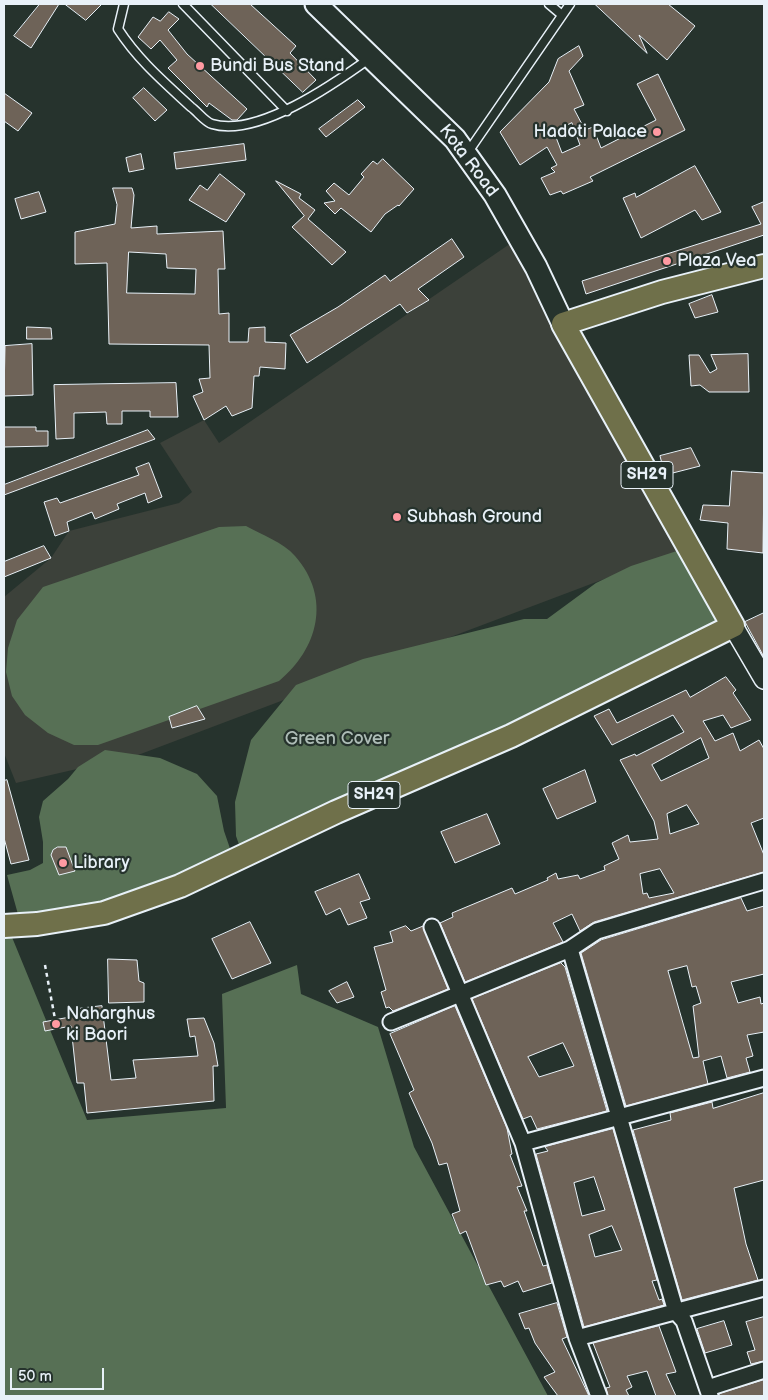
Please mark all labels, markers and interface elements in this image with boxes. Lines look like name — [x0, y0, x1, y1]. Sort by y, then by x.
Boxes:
place label: Bundi Bus Stand — [210, 55, 345, 77]
marker: Bundi Bus Stand — [194, 60, 206, 72]
street label: Kota Road — [434, 121, 502, 201]
place label: Hadoti Palace — [534, 121, 647, 143]
marker: Hadoti Palace — [651, 126, 663, 138]
place label: Plaza Vea — [677, 250, 756, 272]
marker: Plaza Vea — [661, 255, 673, 267]
road number: SH29 — [621, 462, 673, 488]
place label: Subhash Ground — [407, 506, 542, 528]
marker: Subhash Ground — [391, 511, 403, 523]
park label: Green Cover — [285, 728, 389, 750]
road number: SH29 — [348, 782, 400, 808]
place label: Library — [73, 852, 130, 874]
marker: Library — [57, 857, 69, 869]
place label: Naharghus ki Baori — [66, 1003, 155, 1046]
marker: Naharghus ki Baori — [50, 1018, 62, 1030]
scale bar — [12, 1358, 106, 1390]
text: 50 m — [18, 1367, 52, 1386]

